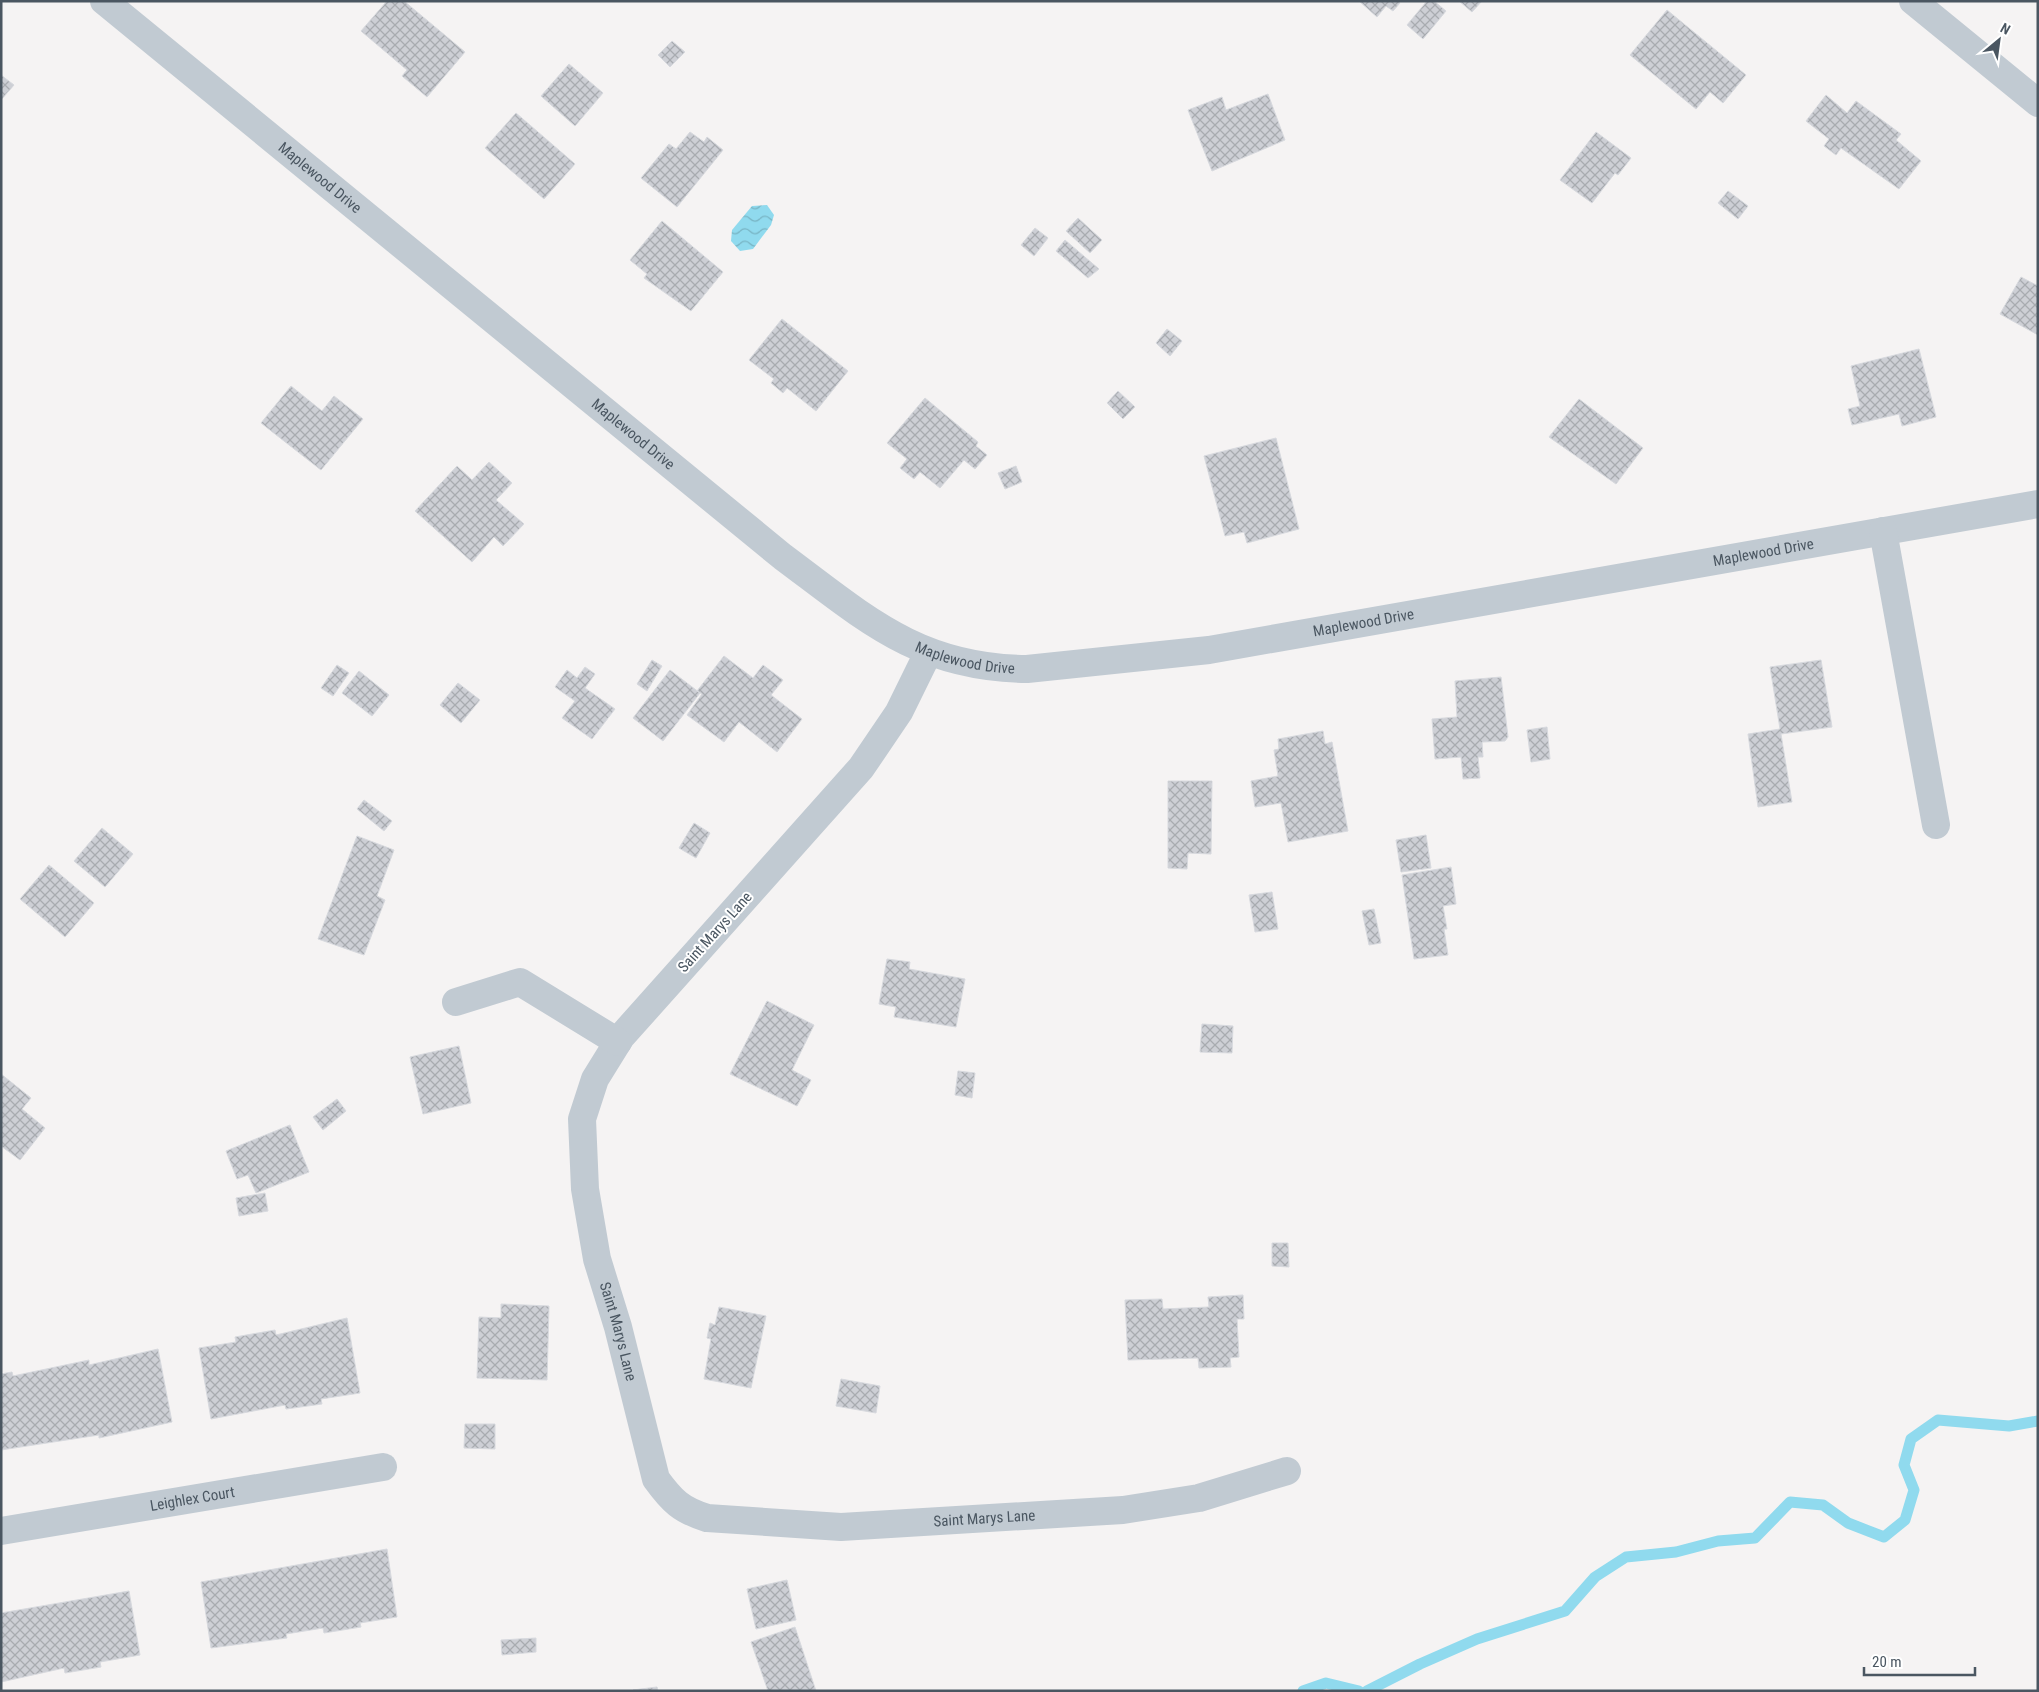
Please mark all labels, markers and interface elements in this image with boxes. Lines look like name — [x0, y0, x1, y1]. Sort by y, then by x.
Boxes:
north arrow — [1974, 15, 2024, 65]
text: N — [1998, 20, 2013, 38]
street label: Maplewood Drive — [275, 138, 365, 217]
street label: Maplewood Drive — [588, 395, 678, 474]
street label: Maplewood Drive — [1711, 535, 1815, 570]
street label: Maplewood Drive — [1312, 605, 1415, 641]
street label: Maplewood Drive — [912, 638, 1015, 678]
street label: Saint Marys Lane — [674, 888, 756, 976]
street label: Saint Marys Lane — [596, 1280, 640, 1383]
street label: Leighlex Court — [149, 1483, 236, 1515]
street label: Saint Marys Lane — [933, 1506, 1036, 1530]
scale bar — [1864, 1644, 1975, 1676]
text: 20 m — [1872, 1653, 1902, 1671]

